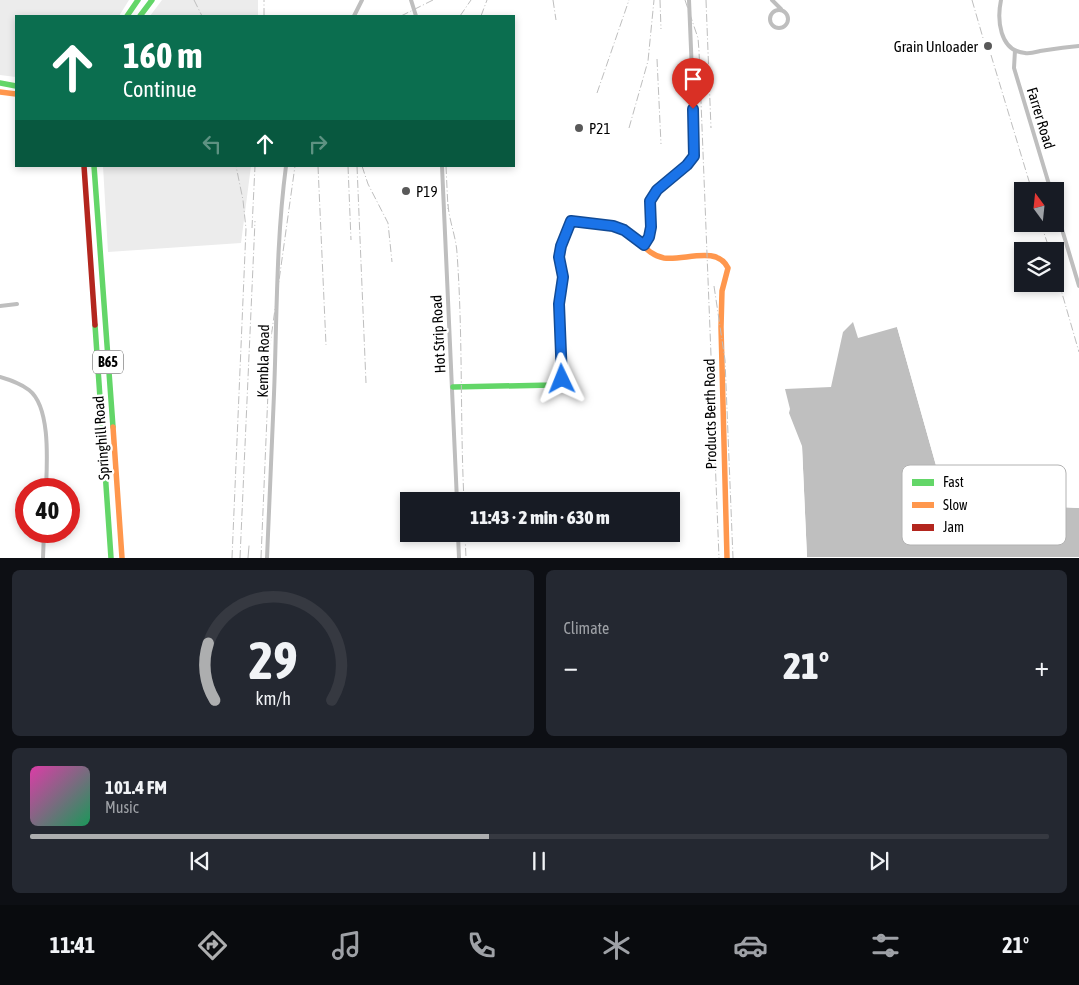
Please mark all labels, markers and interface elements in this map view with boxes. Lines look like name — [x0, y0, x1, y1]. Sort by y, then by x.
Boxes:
icon: ahead — [40, 35, 105, 100]
text: 160 m — [123, 35, 202, 75]
place label: Grain Unloader — [894, 38, 979, 55]
marker: Grain Unloader — [982, 40, 994, 52]
pin — [672, 58, 714, 109]
icon: arrive — [679, 65, 707, 93]
text: Continue — [123, 76, 197, 102]
street label: Farrer Road — [1024, 85, 1058, 151]
place label: P21 — [589, 120, 610, 137]
marker: P21 — [573, 122, 585, 134]
icon: left — [198, 130, 226, 158]
icon: ahead — [251, 130, 279, 158]
icon: right — [304, 130, 332, 158]
north arrow — [1014, 182, 1064, 232]
map controls — [1014, 182, 1064, 292]
place label: P19 — [416, 183, 437, 200]
marker: P19 — [400, 185, 412, 197]
button: layers — [1014, 242, 1064, 292]
street label: Hot Strip Road — [427, 294, 449, 374]
street label: Kembla Road — [254, 324, 272, 398]
road number: B65 — [93, 351, 123, 374]
position arrow — [535, 352, 587, 404]
street label: Products Berth Road — [701, 358, 719, 470]
street label: Springhill Road — [90, 395, 112, 481]
legend — [902, 465, 1066, 545]
text: Fast — [943, 474, 964, 490]
speed limit sign: 40 — [15, 478, 80, 543]
text: Slow — [943, 497, 968, 513]
text: 11:43 · 2 min · 630 m — [470, 506, 610, 528]
text: Jam — [943, 519, 964, 535]
text: Climate — [564, 619, 609, 637]
text: 29 — [248, 630, 297, 690]
text: 21° — [783, 644, 829, 687]
text: − — [564, 650, 578, 682]
text: + — [1034, 650, 1049, 682]
text: km/h — [255, 688, 290, 709]
text: 101.4 FM — [105, 776, 167, 798]
text: Music — [105, 798, 139, 816]
icon: previous — [186, 847, 214, 875]
icon: pause — [525, 847, 553, 875]
icon: next — [865, 847, 893, 875]
icon: directions — [195, 928, 230, 963]
icon: music — [329, 928, 364, 963]
icon: phone — [464, 928, 499, 963]
icon: climate — [599, 928, 634, 963]
icon: car — [733, 928, 768, 963]
icon: filters — [868, 928, 903, 963]
text: 11:41 — [50, 932, 95, 958]
text: 21° — [1002, 932, 1029, 958]

